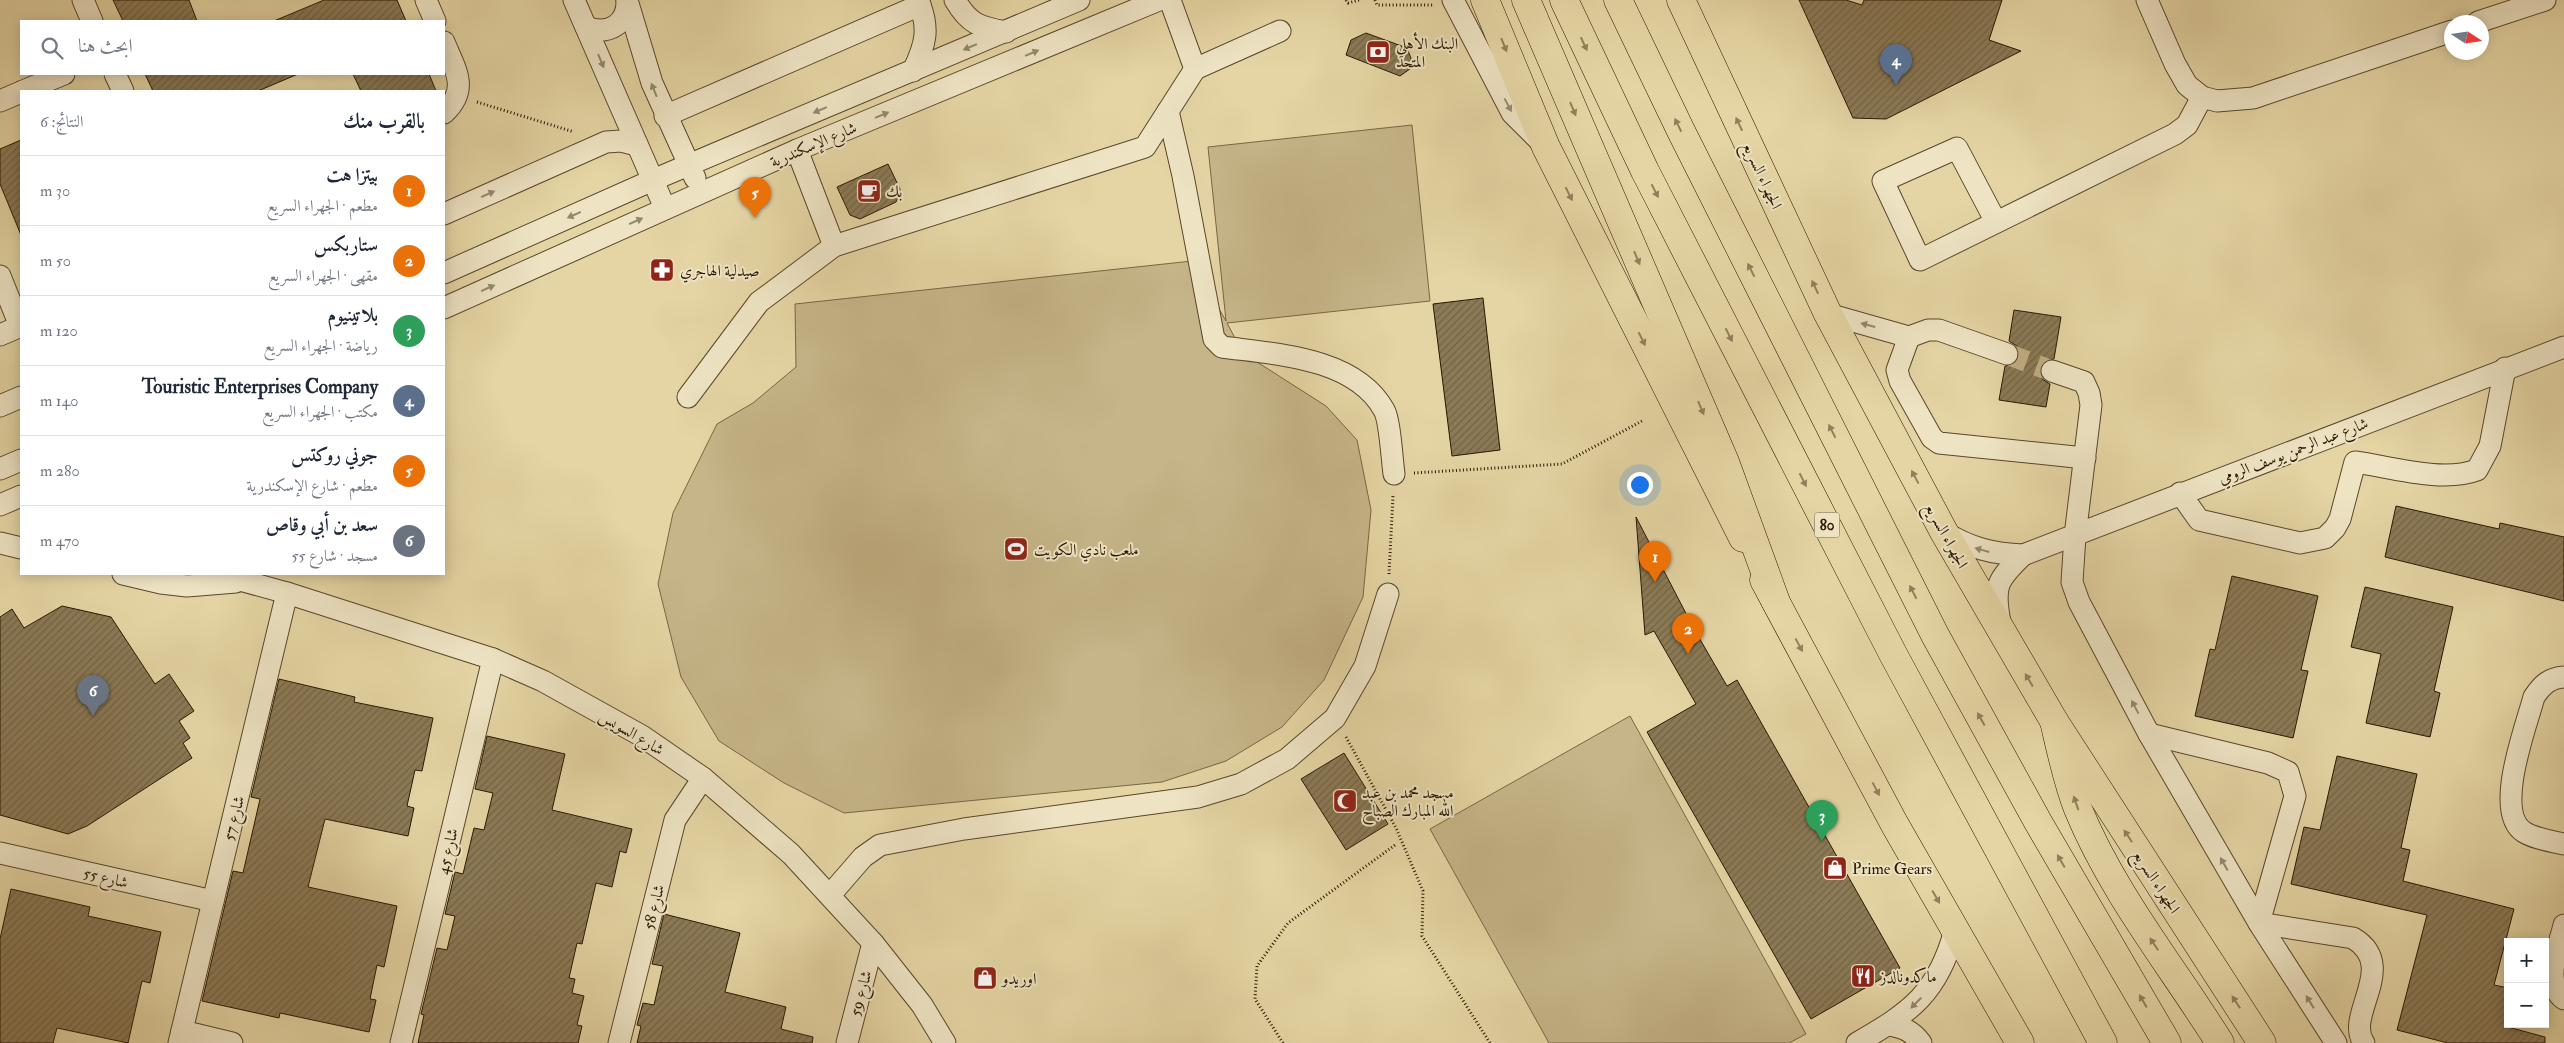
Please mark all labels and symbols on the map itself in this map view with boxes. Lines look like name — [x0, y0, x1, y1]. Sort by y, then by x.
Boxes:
north arrow — [2444, 15, 2489, 60]
place label: البنك الأهلي المتحد — [1396, 32, 1458, 72]
one-way arrow — [1581, 37, 1589, 51]
one-way arrow — [1500, 38, 1508, 52]
bank icon: البنك الأهلي المتحد — [1365, 39, 1391, 65]
one-way arrow — [963, 43, 977, 51]
pin: 4 — [1880, 44, 1912, 85]
one-way arrow — [1025, 48, 1039, 56]
one-way arrow — [597, 54, 605, 68]
one-way arrow — [650, 82, 658, 97]
one-way arrow — [1504, 98, 1512, 112]
one-way arrow — [1569, 102, 1577, 116]
one-way arrow — [813, 107, 827, 115]
one-way arrow — [875, 111, 890, 119]
one-way arrow — [1734, 117, 1742, 131]
street label: شارع الإسكندرية — [767, 118, 861, 175]
one-way arrow — [1674, 118, 1682, 132]
street label: الجهراء السريع — [1733, 138, 1786, 215]
pin: 5 — [739, 177, 771, 218]
cafe icon: بك — [856, 178, 882, 204]
place label: بك — [886, 182, 902, 202]
one-way arrow — [1651, 183, 1659, 198]
one-way arrow — [1565, 187, 1573, 201]
one-way arrow — [481, 189, 495, 197]
one-way arrow — [567, 211, 581, 219]
one-way arrow — [629, 217, 644, 226]
one-way arrow — [1633, 251, 1641, 266]
pharmacy icon: صيدلية الهاجري — [649, 257, 675, 283]
place label: صيدلية الهاجري — [680, 261, 760, 283]
one-way arrow — [1747, 263, 1755, 277]
one-way arrow — [1811, 280, 1819, 294]
one-way arrow — [481, 283, 495, 291]
one-way arrow — [1861, 321, 1876, 329]
one-way arrow — [1725, 328, 1733, 342]
one-way arrow — [1638, 332, 1646, 346]
one-way arrow — [1698, 401, 1706, 415]
street label: شارع عبد الرحمن يوسف الرومي — [2216, 413, 2372, 492]
one-way arrow — [1828, 424, 1836, 438]
one-way arrow — [1911, 470, 1919, 484]
your location — [1627, 472, 1653, 498]
one-way arrow — [1799, 472, 1807, 487]
street label: الجهراء السريع — [1915, 499, 1972, 574]
road number: 80 — [1814, 512, 1840, 538]
sports icon: ملعب نادي الكويت — [1003, 536, 1029, 562]
place label: ملعب نادي الكويت — [1034, 540, 1139, 562]
pin: 1 — [1639, 541, 1671, 582]
one-way arrow — [1974, 545, 1989, 553]
one-way arrow — [1909, 585, 1917, 599]
pin: 2 — [1672, 613, 1704, 654]
one-way arrow — [1794, 639, 1803, 652]
one-way arrow — [2024, 673, 2033, 686]
pin: 6 — [77, 675, 109, 716]
one-way arrow — [2131, 700, 2139, 715]
street label: شارع السويس — [594, 706, 668, 763]
one-way arrow — [1977, 712, 1985, 726]
one-way arrow — [1871, 782, 1880, 795]
place label: مسجد محمد بن عبد الله المبارك الصباح — [1362, 783, 1454, 825]
mosque icon: مسجد محمد بن عبد الله المبارك الصباح — [1332, 788, 1358, 814]
street label: شارع 57 — [219, 794, 252, 843]
one-way arrow — [2072, 795, 2079, 810]
pin: 3 — [1806, 800, 1838, 841]
street label: شارع 45 — [433, 826, 466, 877]
one-way arrow — [2124, 830, 2133, 843]
street label: الجهراء السريع — [2124, 846, 2184, 920]
one-way arrow — [2056, 854, 2065, 867]
shop icon: Prime Gears — [1822, 855, 1848, 881]
one-way arrow — [2220, 857, 2229, 870]
place label: Prime Gears — [1852, 859, 1932, 879]
street label: شارع 55 — [81, 863, 130, 896]
street label: شارع 58 — [639, 883, 672, 933]
one-way arrow — [1932, 891, 1941, 904]
one-way arrow — [2150, 938, 2159, 951]
restaurant icon: ماكدونالدز — [1850, 963, 1876, 989]
shop icon: اوريدو — [972, 965, 998, 991]
place label: ماكدونالدز — [1878, 967, 1937, 987]
street label: شارع 59 — [845, 968, 880, 1019]
place label: اوريدو — [1000, 969, 1036, 989]
one-way arrow — [2138, 994, 2147, 1008]
one-way arrow — [2231, 995, 2240, 1009]
one-way arrow — [2305, 995, 2314, 1008]
one-way arrow — [1910, 997, 1922, 1009]

